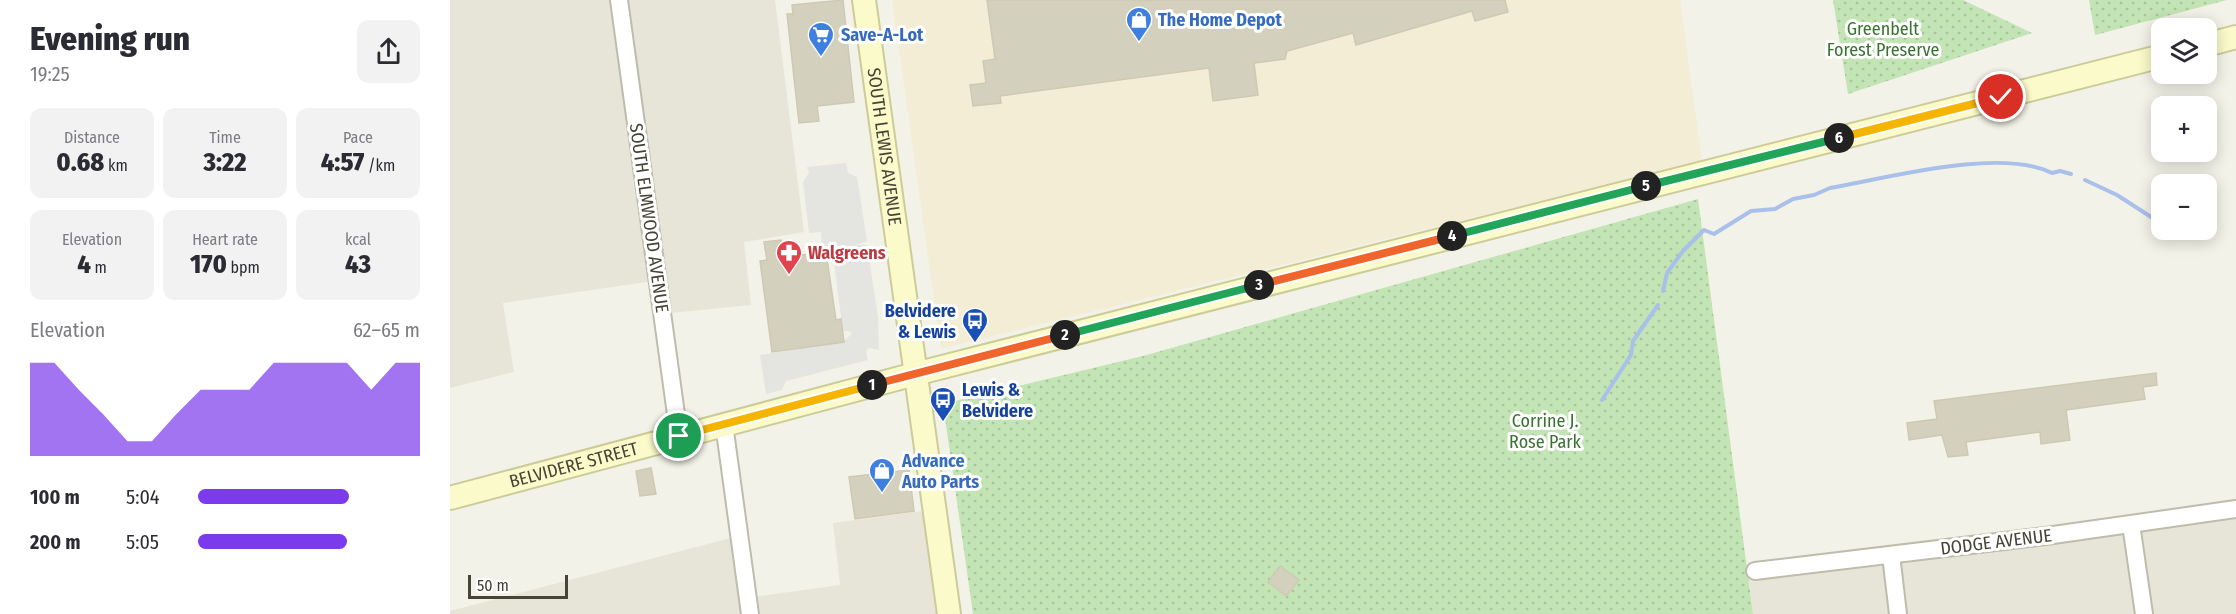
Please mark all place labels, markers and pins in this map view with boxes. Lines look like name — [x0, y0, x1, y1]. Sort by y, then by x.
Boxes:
shop icon: The Home Depot — [1124, 5, 1154, 43]
place label: The Home Depot — [1158, 9, 1282, 31]
supermarket icon: Save-A-Lot — [806, 20, 836, 58]
place label: Save-A-Lot — [841, 24, 924, 46]
pin — [1975, 71, 2026, 122]
pin: 6 — [1824, 123, 1854, 153]
pin: 5 — [1631, 171, 1661, 201]
pin: 4 — [1437, 221, 1467, 251]
pharmacy icon: Walgreens — [774, 238, 804, 276]
place label: Walgreens — [808, 242, 886, 264]
pin: 3 — [1244, 270, 1274, 300]
place label: Belvidere & Lewis — [885, 300, 956, 343]
bus stop icon: Belvidere & Lewis — [960, 306, 990, 344]
pin: 2 — [1050, 320, 1080, 350]
pin: 1 — [857, 370, 887, 400]
place label: Lewis & Belvidere — [962, 379, 1033, 422]
bus stop icon: Lewis & Belvidere — [928, 385, 958, 423]
pin — [653, 410, 704, 461]
place label: Advance Auto Parts — [901, 450, 979, 493]
shop icon: Advance Auto Parts — [867, 456, 897, 494]

